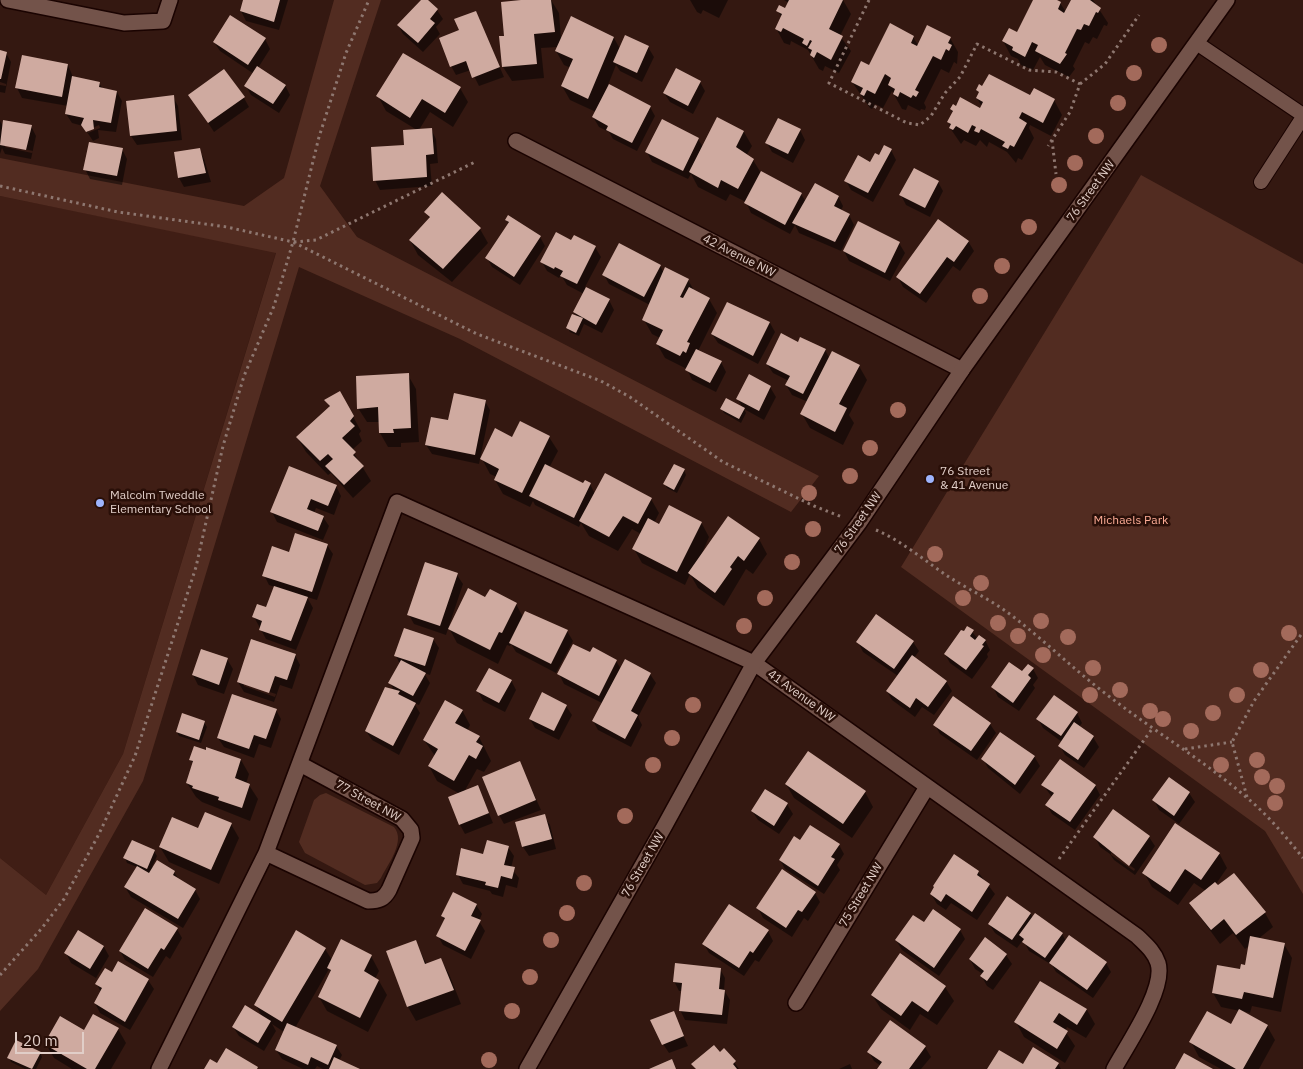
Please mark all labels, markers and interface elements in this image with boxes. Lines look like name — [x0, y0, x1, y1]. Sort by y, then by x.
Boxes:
street label: 76 Street NW — [1064, 158, 1118, 224]
street label: 42 Avenue NW — [700, 232, 778, 280]
place label: 76 Street & 41 Avenue — [940, 465, 1008, 493]
marker: 76 Street & 41 Avenue — [924, 473, 936, 485]
place label: Malcolm Tweddle Elementary School — [110, 489, 211, 517]
street label: 76 Street NW — [831, 489, 885, 557]
marker: Malcolm Tweddle Elementary School — [94, 497, 106, 509]
park label: Michaels Park — [1094, 514, 1168, 528]
street label: 41 Avenue NW — [765, 667, 837, 725]
street label: 77 Street NW — [333, 777, 403, 825]
street label: 76 Street NW — [619, 830, 667, 900]
street label: 75 Street NW — [836, 860, 886, 930]
scale bar — [18, 1022, 86, 1054]
text: 20 m — [23, 1031, 58, 1050]

